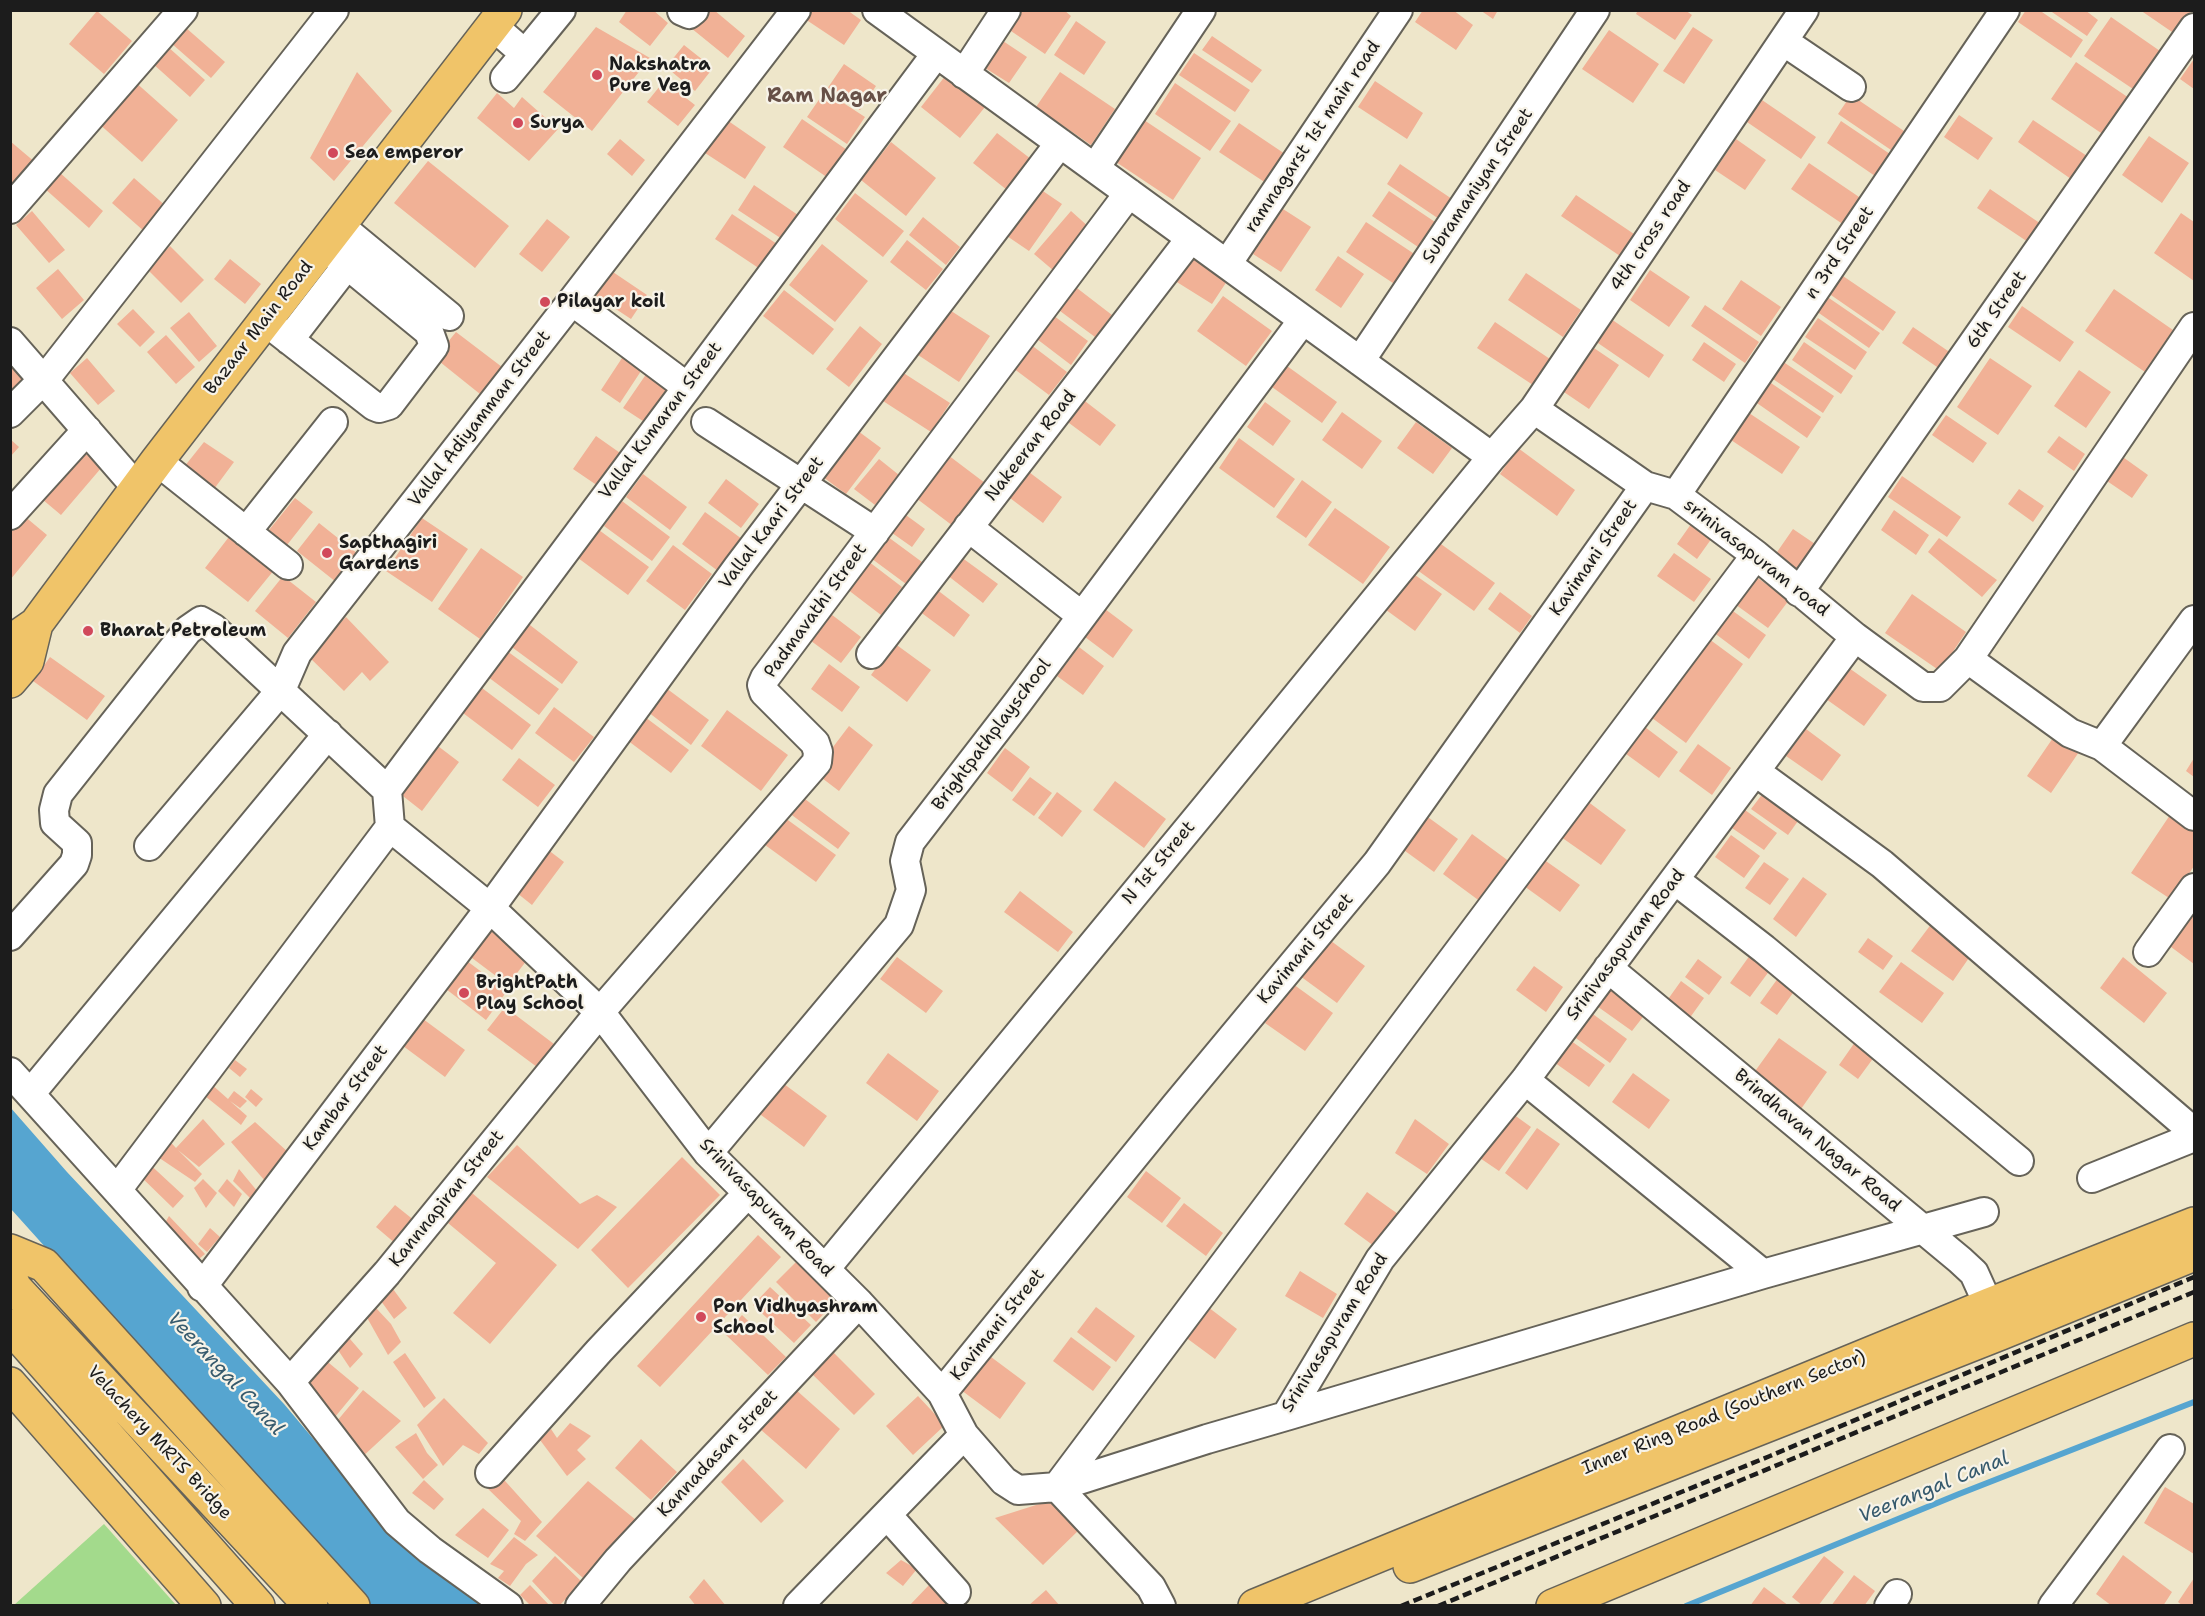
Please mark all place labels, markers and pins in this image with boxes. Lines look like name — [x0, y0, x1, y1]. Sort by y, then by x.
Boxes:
place label: Nakshatra Pure Veg — [609, 54, 711, 97]
marker: Nakshatra Pure Veg — [590, 68, 604, 82]
place label: Surya — [530, 112, 584, 134]
marker: Surya — [511, 116, 525, 130]
place label: Sea emperor — [345, 142, 463, 164]
marker: Sea emperor — [326, 146, 340, 160]
place label: Pilayar koil — [557, 291, 665, 313]
marker: Pilayar koil — [538, 295, 552, 309]
place label: Sapthagiri Gardens — [339, 532, 437, 574]
marker: Sapthagiri Gardens — [320, 546, 334, 560]
place label: Bharat Petroleum — [100, 620, 266, 642]
marker: Bharat Petroleum — [81, 624, 95, 638]
place label: BrightPath Play School — [476, 972, 584, 1014]
marker: BrightPath Play School — [457, 986, 471, 1000]
place label: Pon Vidhyashram School — [713, 1296, 878, 1338]
marker: Pon Vidhyashram School — [694, 1310, 708, 1324]

